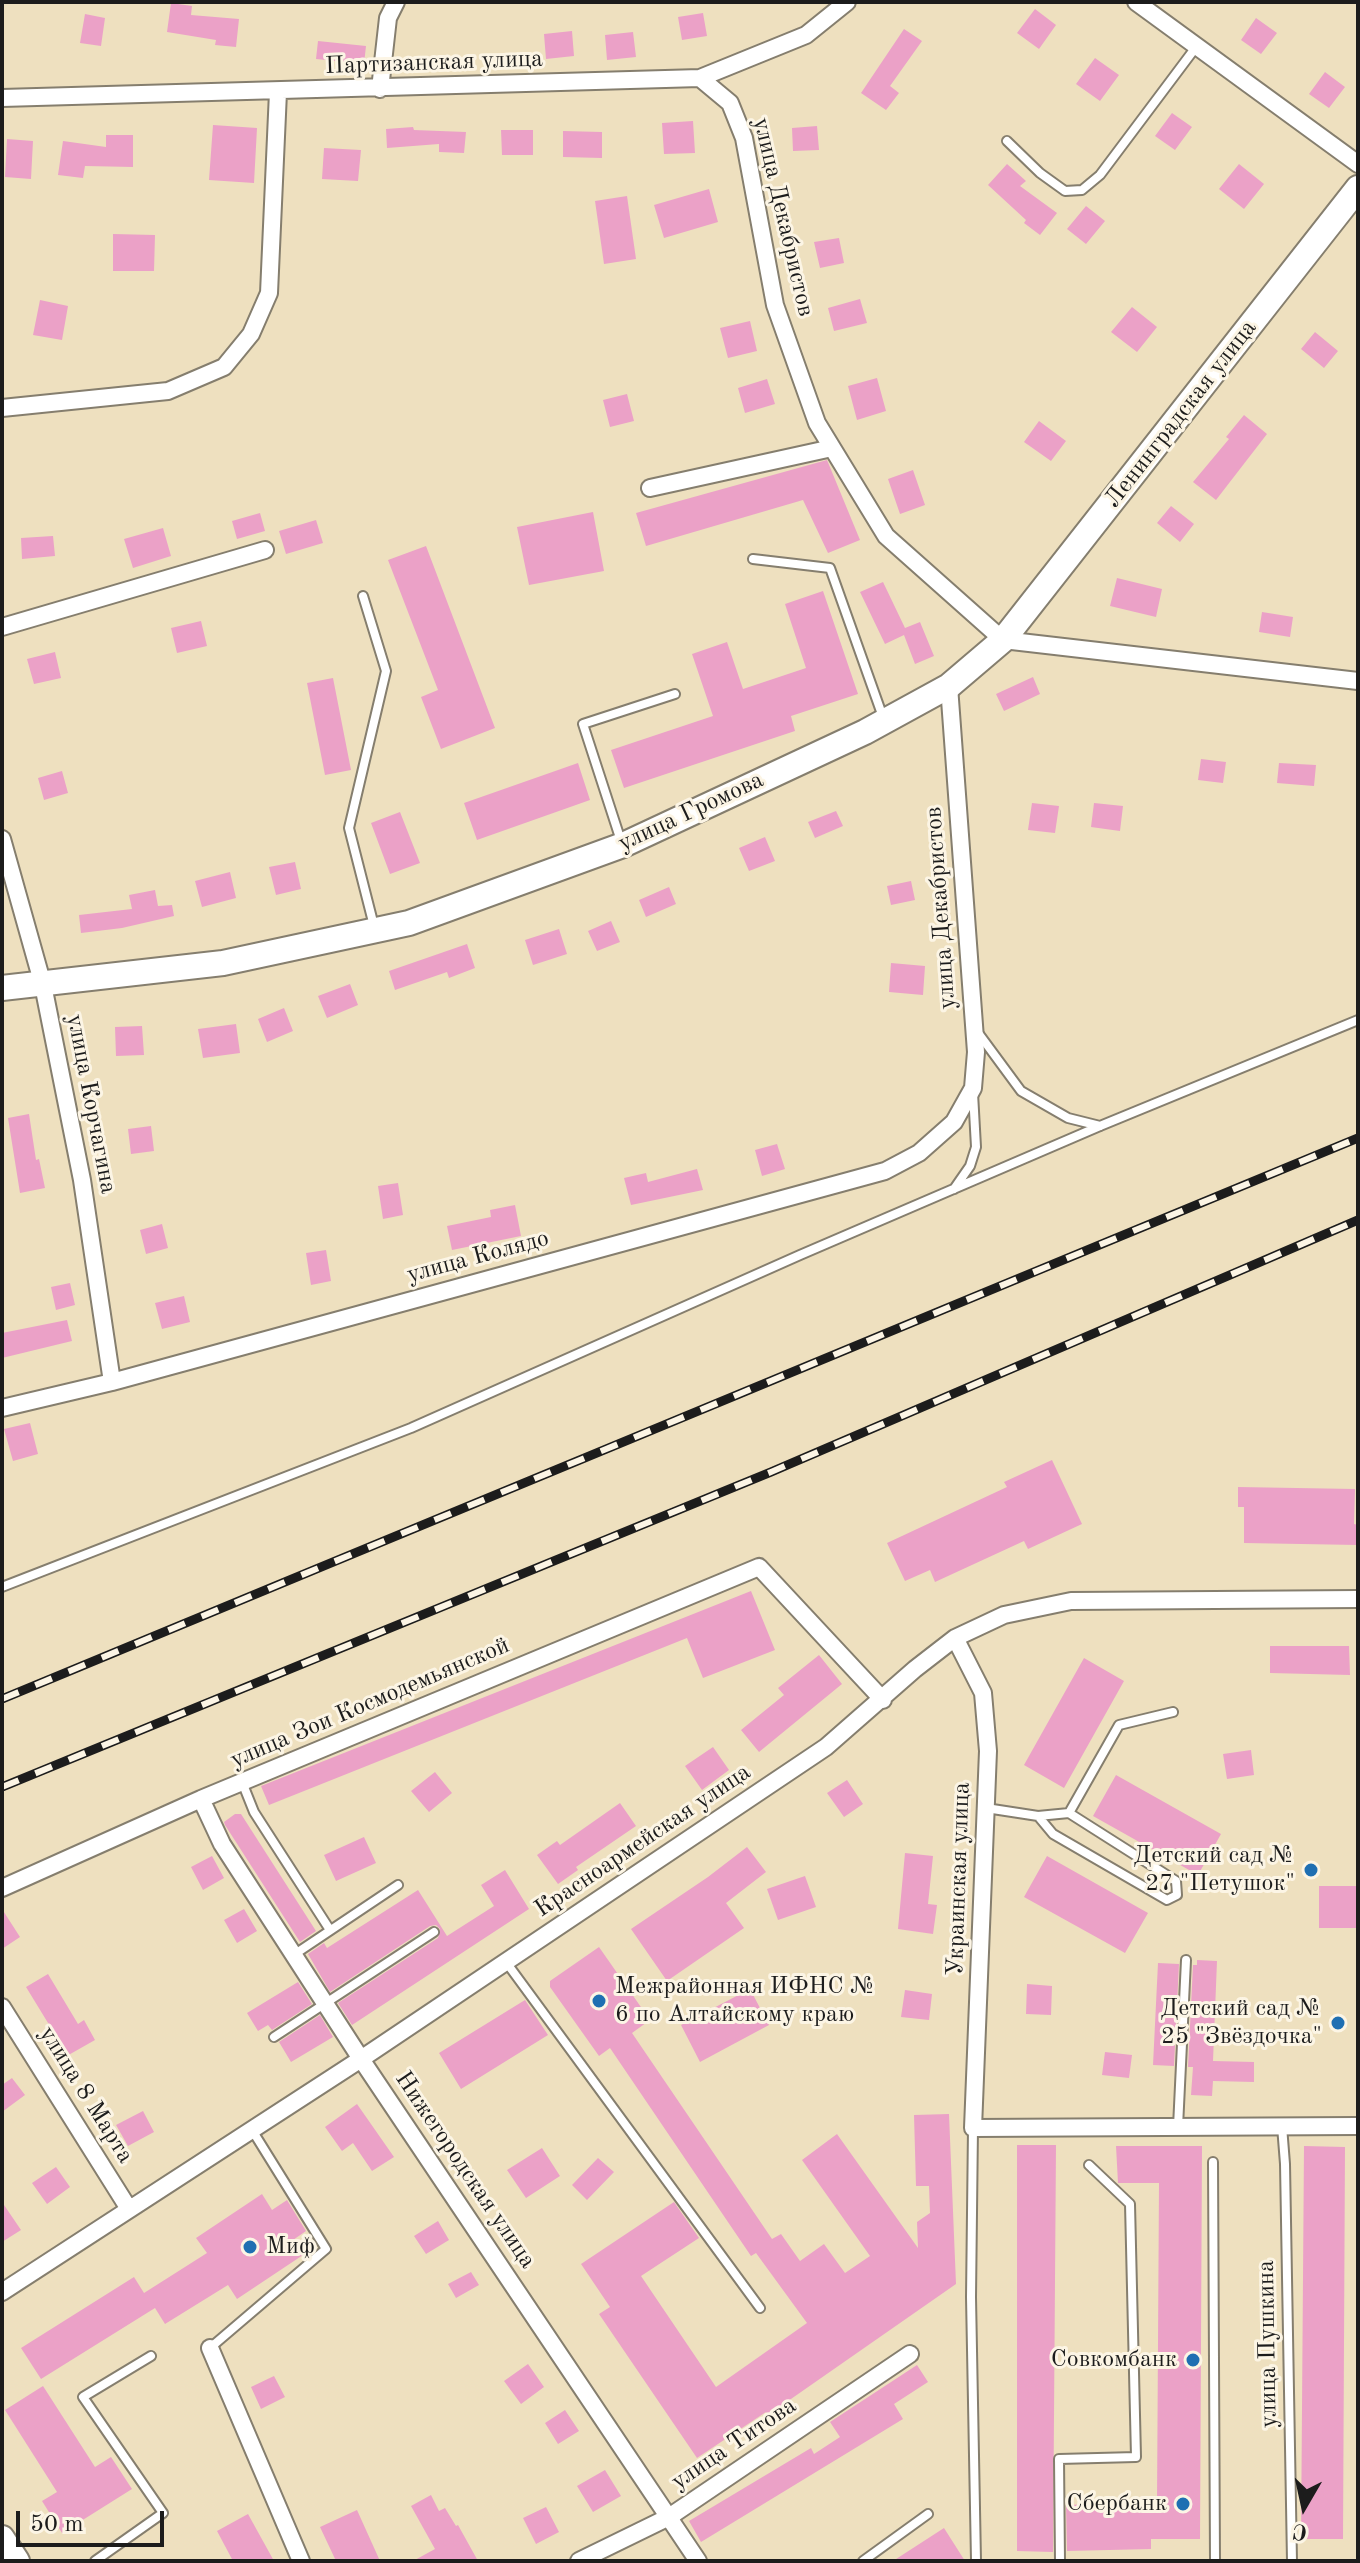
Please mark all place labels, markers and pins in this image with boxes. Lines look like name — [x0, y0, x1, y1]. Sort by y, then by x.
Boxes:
place label: Детский сад № 27 "Петушок" — [1133, 1842, 1295, 1898]
marker: Детский сад № 27 "Петушок" — [1302, 1861, 1320, 1879]
place label: Межрайонная ИФНС № 6 по Алтайскому краю — [615, 1973, 876, 2029]
marker: Межрайонная ИФНС № 6 по Алтайскому краю — [590, 1992, 608, 2010]
place label: Детский сад № 25 "Звёздочка" — [1160, 1995, 1322, 2051]
marker: Детский сад № 25 "Звёздочка" — [1329, 2014, 1347, 2032]
place label: Миф — [266, 2233, 315, 2261]
marker: Миф — [241, 2238, 259, 2256]
place label: Совкомбанк — [1051, 2346, 1177, 2374]
marker: Совкомбанк — [1184, 2351, 1202, 2369]
place label: Сбербанк — [1067, 2490, 1167, 2518]
marker: Сбербанк — [1174, 2495, 1192, 2513]

